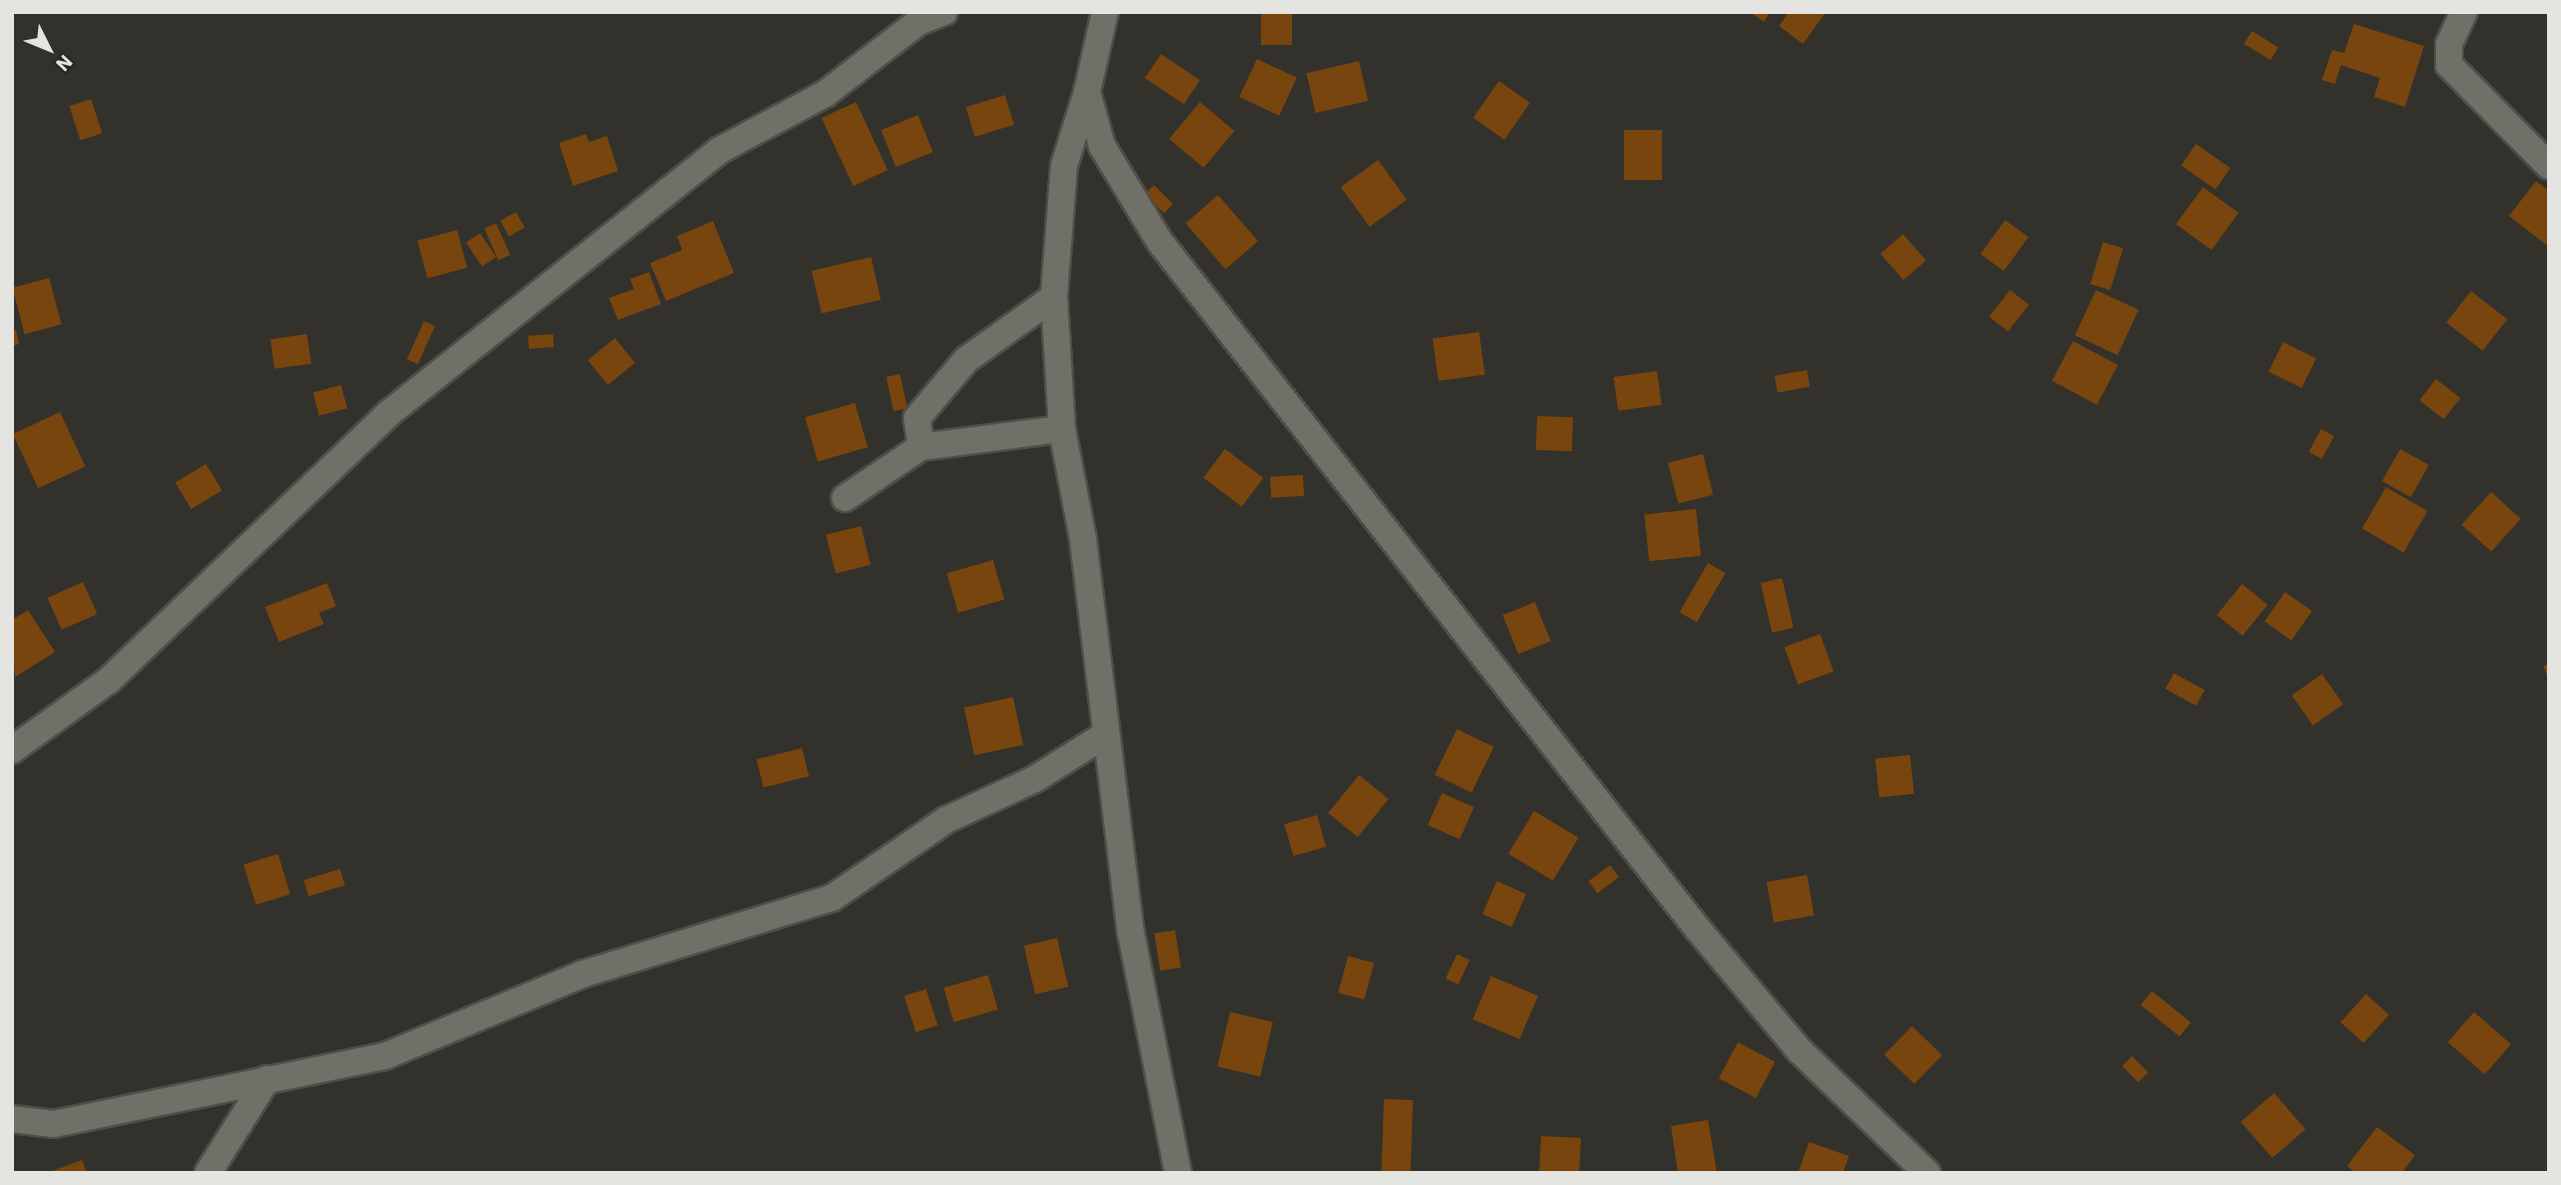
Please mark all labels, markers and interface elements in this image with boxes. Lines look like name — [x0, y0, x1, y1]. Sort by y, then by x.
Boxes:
north arrow — [14, 14, 84, 84]
text: N — [51, 50, 78, 77]

